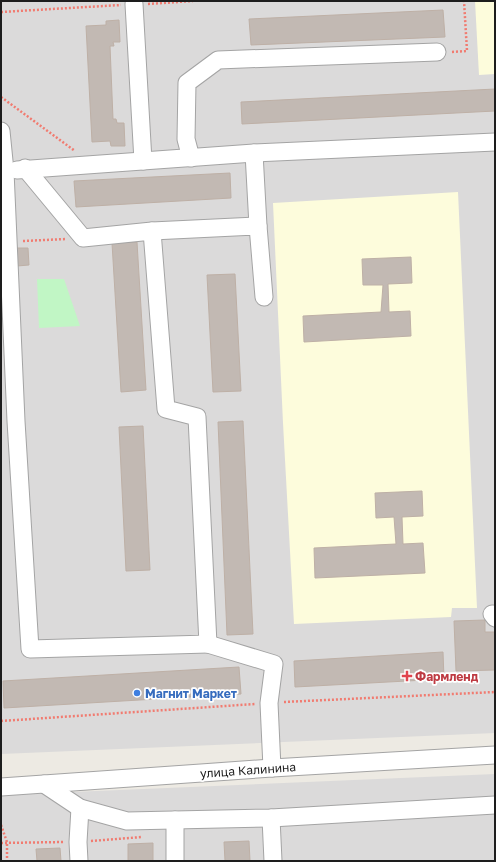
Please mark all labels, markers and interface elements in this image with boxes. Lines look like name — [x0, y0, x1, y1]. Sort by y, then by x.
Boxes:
place label: Фармленд — [415, 669, 479, 684]
marker: Фармленд — [402, 671, 412, 681]
place label: Магнит Маркет — [145, 686, 237, 701]
marker: Магнит Маркет — [132, 688, 142, 698]
street label: улица Калинина — [199, 759, 297, 781]

